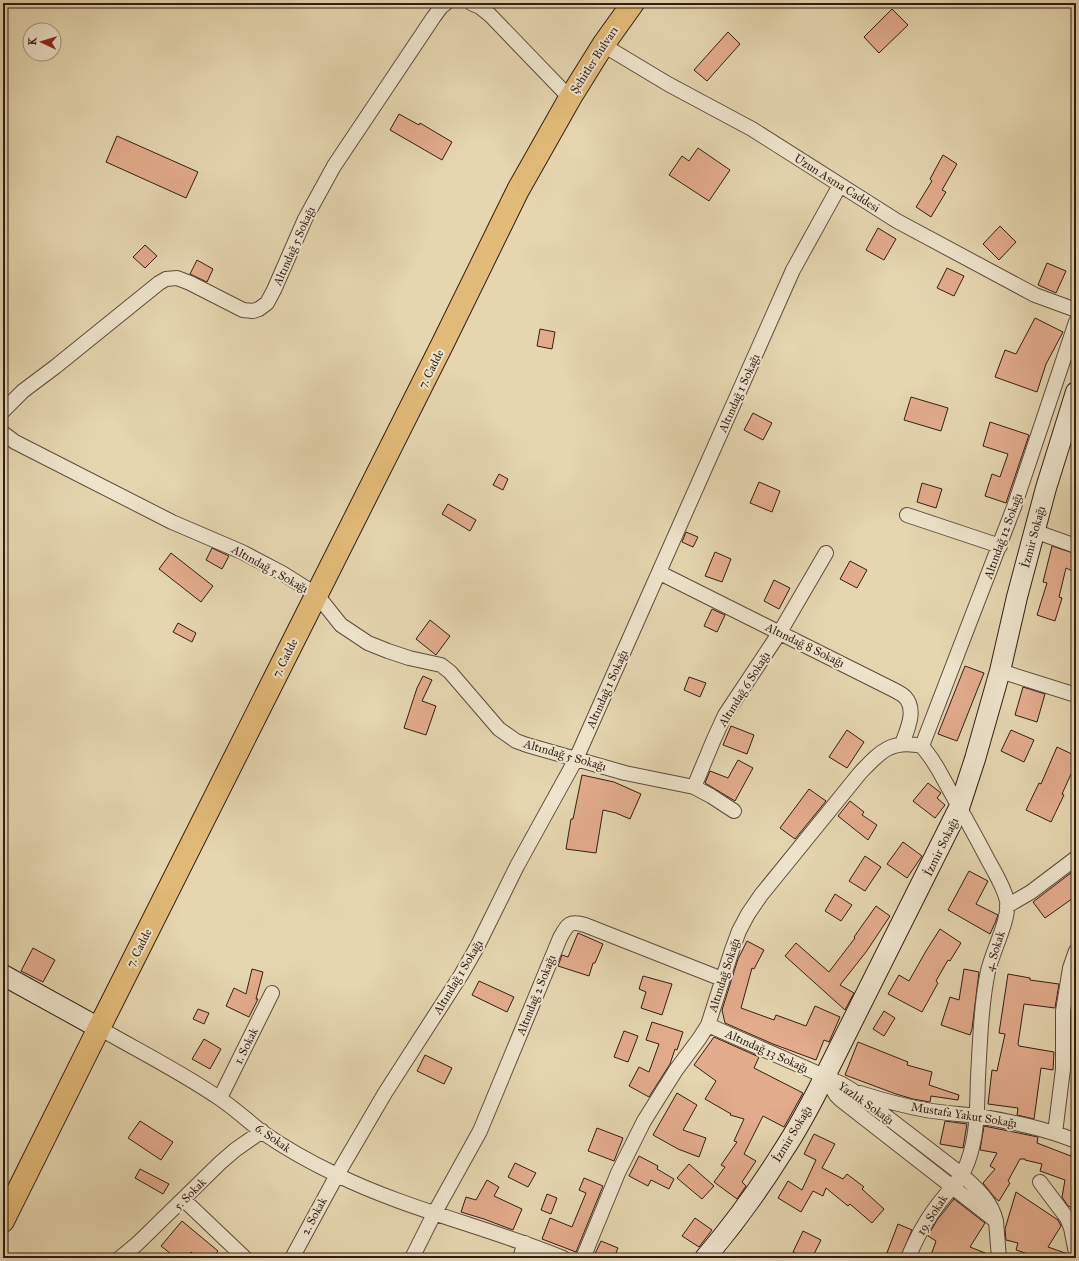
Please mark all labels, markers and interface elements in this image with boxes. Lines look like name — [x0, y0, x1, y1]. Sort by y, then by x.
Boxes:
north arrow — [22, 22, 62, 62]
street label: Şehitler Bulvarı — [567, 23, 621, 96]
text: K — [26, 36, 39, 46]
street label: Uzun Asma Caddesi — [792, 151, 883, 215]
street label: Altındağ 5 Sokağı — [270, 204, 319, 289]
street label: 7. Cadde — [415, 347, 447, 391]
street label: Altındağ 1 Sokağı — [715, 351, 764, 436]
street label: Altındağ 12 Sokağı — [981, 491, 1026, 582]
street label: İzmir Sokağı — [1017, 504, 1049, 570]
street label: Altındağ 5 Sokağı — [228, 542, 311, 597]
street label: Altındağ 8 Sokağı — [762, 619, 847, 671]
street label: 7. Cadde — [269, 636, 301, 680]
street label: Altındağ 1 Sokağı — [583, 647, 632, 732]
street label: Altındağ 6 Sokağı — [715, 648, 774, 730]
street label: Altındağ 5 Sokağı — [521, 736, 609, 775]
street label: İzmir Sokağı — [920, 814, 962, 879]
street label: 7. Cadde — [123, 926, 155, 970]
street label: 4. Sokak — [982, 929, 1008, 973]
street label: Altındağ Sokağı — [705, 936, 744, 1015]
street label: Altındağ 1 Sokağı — [430, 937, 487, 1018]
street label: Altındağ 2 Sokağı — [513, 952, 560, 1039]
street label: 1. Sokak — [231, 1025, 261, 1067]
street label: Altındağ 13 Sokağı — [722, 1026, 811, 1077]
street label: Yazlık Sokağı — [835, 1079, 897, 1129]
street label: Mustafa Yakut Sokağı — [910, 1100, 1019, 1131]
street label: İzmir Sokağı — [769, 1102, 816, 1165]
street label: 6. Sokak — [252, 1121, 294, 1156]
street label: 5. Sokak — [171, 1175, 209, 1213]
street label: 19. Sokak — [914, 1192, 950, 1238]
street label: 2. Sokak — [298, 1194, 330, 1237]

